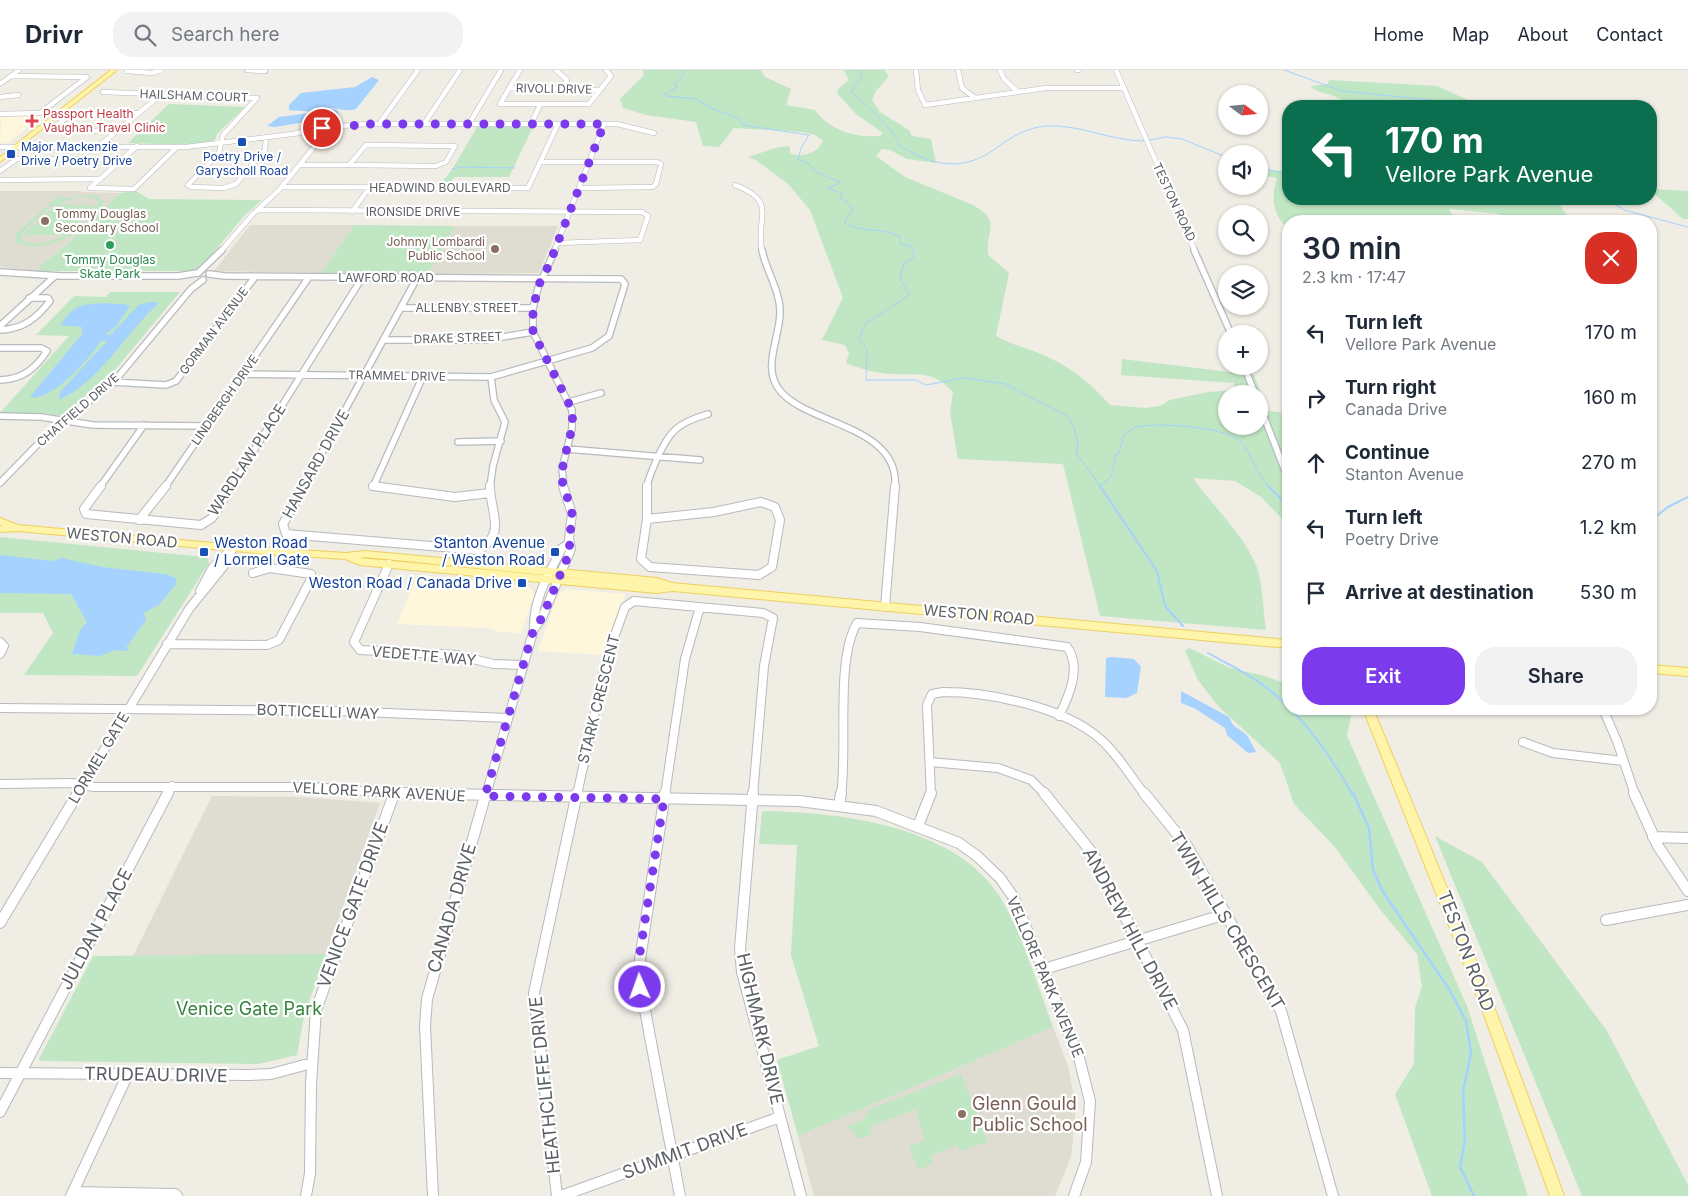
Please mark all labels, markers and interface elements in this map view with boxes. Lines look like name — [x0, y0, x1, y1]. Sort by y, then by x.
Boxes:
search box — [113, 12, 463, 57]
text: Drivr — [25, 20, 83, 49]
icon: search — [131, 21, 159, 49]
text: Search here — [171, 23, 280, 46]
text: Home — [1374, 24, 1424, 45]
text: Map — [1452, 24, 1489, 45]
text: About — [1517, 24, 1568, 45]
text: Contact — [1596, 24, 1663, 45]
street label: RIVOLI DRIVE — [516, 80, 592, 97]
north arrow — [1218, 85, 1268, 135]
map controls — [1218, 85, 1268, 435]
street label: HAILSHAM COURT — [139, 86, 249, 105]
place label: Passport Health Vaughan Travel Clinic — [43, 106, 166, 135]
pin — [301, 107, 343, 149]
marker: Passport Health Vaughan Travel Clinic — [25, 114, 39, 128]
icon: arrive — [308, 114, 336, 142]
text: 170 m — [1385, 119, 1484, 161]
icon: left — [1302, 120, 1367, 185]
marker: Poetry Drive / Garyscholl Road — [236, 136, 248, 148]
place label: Major Mackenzie Drive / Poetry Drive — [21, 139, 132, 168]
button: sound — [1218, 145, 1268, 195]
marker: Major Mackenzie Drive / Poetry Drive — [5, 148, 17, 160]
place label: Poetry Drive / Garyscholl Road — [196, 149, 288, 178]
street label: TESTON ROAD — [1150, 160, 1199, 244]
text: Vellore Park Avenue — [1385, 161, 1593, 187]
street label: HEADWIND BOULEVARD — [369, 180, 511, 195]
street label: IRONSIDE DRIVE — [366, 204, 460, 219]
button: search — [1218, 205, 1268, 255]
place label: Tommy Douglas Secondary School — [55, 206, 159, 235]
marker: Tommy Douglas Secondary School — [39, 215, 51, 227]
text: 30 min — [1302, 230, 1402, 266]
button: close — [1585, 232, 1637, 284]
place label: Johnny Lombardi Public School — [386, 234, 485, 263]
marker: Tommy Douglas Skate Park — [104, 239, 116, 251]
marker: Johnny Lombardi Public School — [489, 243, 501, 255]
place label: Tommy Douglas Skate Park — [64, 252, 156, 281]
button: layers — [1218, 265, 1268, 315]
text: 2.3 km · 17:47 — [1302, 267, 1406, 287]
street label: LAWFORD ROAD — [338, 270, 434, 285]
street label: GORMAN AVENUE — [176, 284, 251, 377]
street label: ALLENBY STREET — [416, 300, 519, 315]
text: Turn left — [1345, 311, 1423, 334]
icon: left — [1302, 319, 1330, 347]
text: 170 m — [1585, 321, 1637, 344]
button: + — [1218, 325, 1268, 375]
street label: DRAKE STREET — [413, 328, 503, 347]
text: Vellore Park Avenue — [1345, 334, 1496, 354]
street label: LINDBERGH DRIVE — [188, 352, 261, 448]
street label: TRAMMEL DRIVE — [348, 367, 446, 384]
street label: CHATFIELD DRIVE — [33, 370, 122, 449]
text: Turn right — [1345, 376, 1436, 399]
icon: right — [1302, 384, 1330, 412]
button: − — [1218, 385, 1268, 435]
text: 160 m — [1584, 386, 1637, 409]
text: Canada Drive — [1345, 399, 1447, 419]
street label: WARDLAW PLACE — [203, 400, 290, 519]
street label: HANSARD DRIVE — [278, 406, 353, 521]
text: Continue — [1345, 441, 1430, 464]
icon: ahead — [1302, 449, 1330, 477]
text: 270 m — [1581, 451, 1637, 474]
text: Stanton Avenue — [1345, 464, 1464, 484]
text: Turn left — [1345, 506, 1423, 529]
icon: left — [1302, 514, 1330, 542]
text: 1.2 km — [1580, 516, 1637, 539]
street label: WESTON ROAD — [66, 523, 178, 552]
text: Poetry Drive — [1345, 529, 1439, 549]
place label: Weston Road / Lormel Gate — [214, 533, 310, 569]
place label: Stanton Avenue / Weston Road — [434, 533, 545, 569]
marker: Weston Road / Lormel Gate — [198, 546, 210, 558]
marker: Stanton Avenue / Weston Road — [549, 546, 561, 558]
place label: Weston Road / Canada Drive — [309, 573, 512, 592]
marker: Weston Road / Canada Drive — [516, 577, 528, 589]
icon: arrive — [1302, 579, 1330, 607]
text: Arrive at destination — [1345, 581, 1534, 604]
text: 530 m — [1580, 581, 1637, 604]
street label: WESTON ROAD — [923, 600, 1035, 629]
street label: STARK CRESCENT — [573, 632, 624, 765]
street label: VEDETTE WAY — [371, 641, 477, 670]
button: Exit — [1302, 647, 1465, 705]
button: Share — [1475, 647, 1637, 705]
street label: BOTTICELLI WAY — [256, 700, 380, 723]
street label: LORMEL GATE — [64, 709, 133, 807]
street label: VELLORE PARK AVENUE — [292, 777, 466, 806]
street label: VENICE GATE DRIVE — [313, 819, 392, 991]
street label: TWIN HILLS CRESCENT — [1166, 828, 1289, 1014]
street label: CANADA DRIVE — [423, 841, 480, 975]
street label: ANDREW HILL DRIVE — [1079, 844, 1182, 1013]
street label: JULDAN PLACE — [55, 864, 136, 993]
street label: TESTON ROAD — [1434, 887, 1499, 1014]
street label: VELLORE PARK AVENUE — [1003, 893, 1088, 1060]
street label: HIGHMARK DRIVE — [733, 951, 788, 1107]
position arrow — [613, 960, 665, 1012]
street label: HEATHCLIFFE DRIVE — [525, 995, 564, 1175]
park label: Venice Gate Park — [176, 998, 322, 1019]
street label: TRUDEAU DRIVE — [84, 1063, 228, 1086]
place label: Glenn Gould Public School — [972, 1093, 1088, 1135]
marker: Glenn Gould Public School — [956, 1108, 968, 1120]
street label: SUMMIT DRIVE — [619, 1118, 750, 1183]

